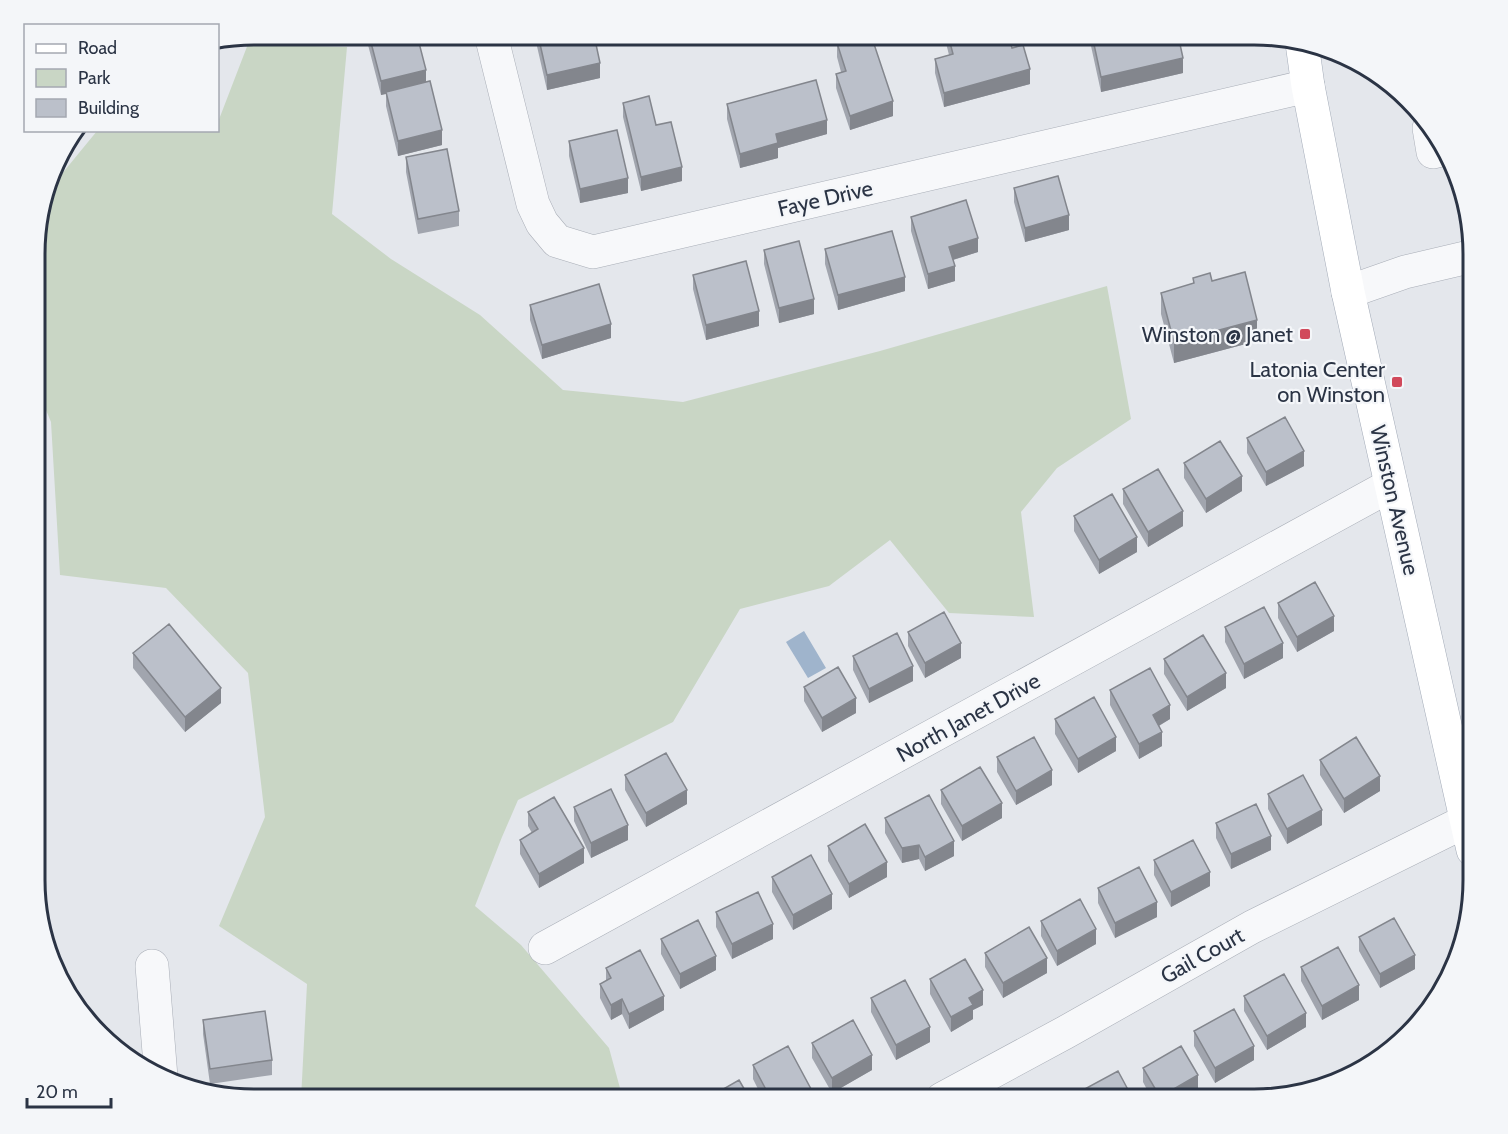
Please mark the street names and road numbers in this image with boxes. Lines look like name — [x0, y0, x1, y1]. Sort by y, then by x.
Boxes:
street label: Faye Drive — [775, 174, 875, 223]
street label: Winston Avenue — [1364, 422, 1425, 578]
street label: North Janet Drive — [892, 667, 1045, 768]
street label: Gail Court — [1156, 921, 1249, 989]

